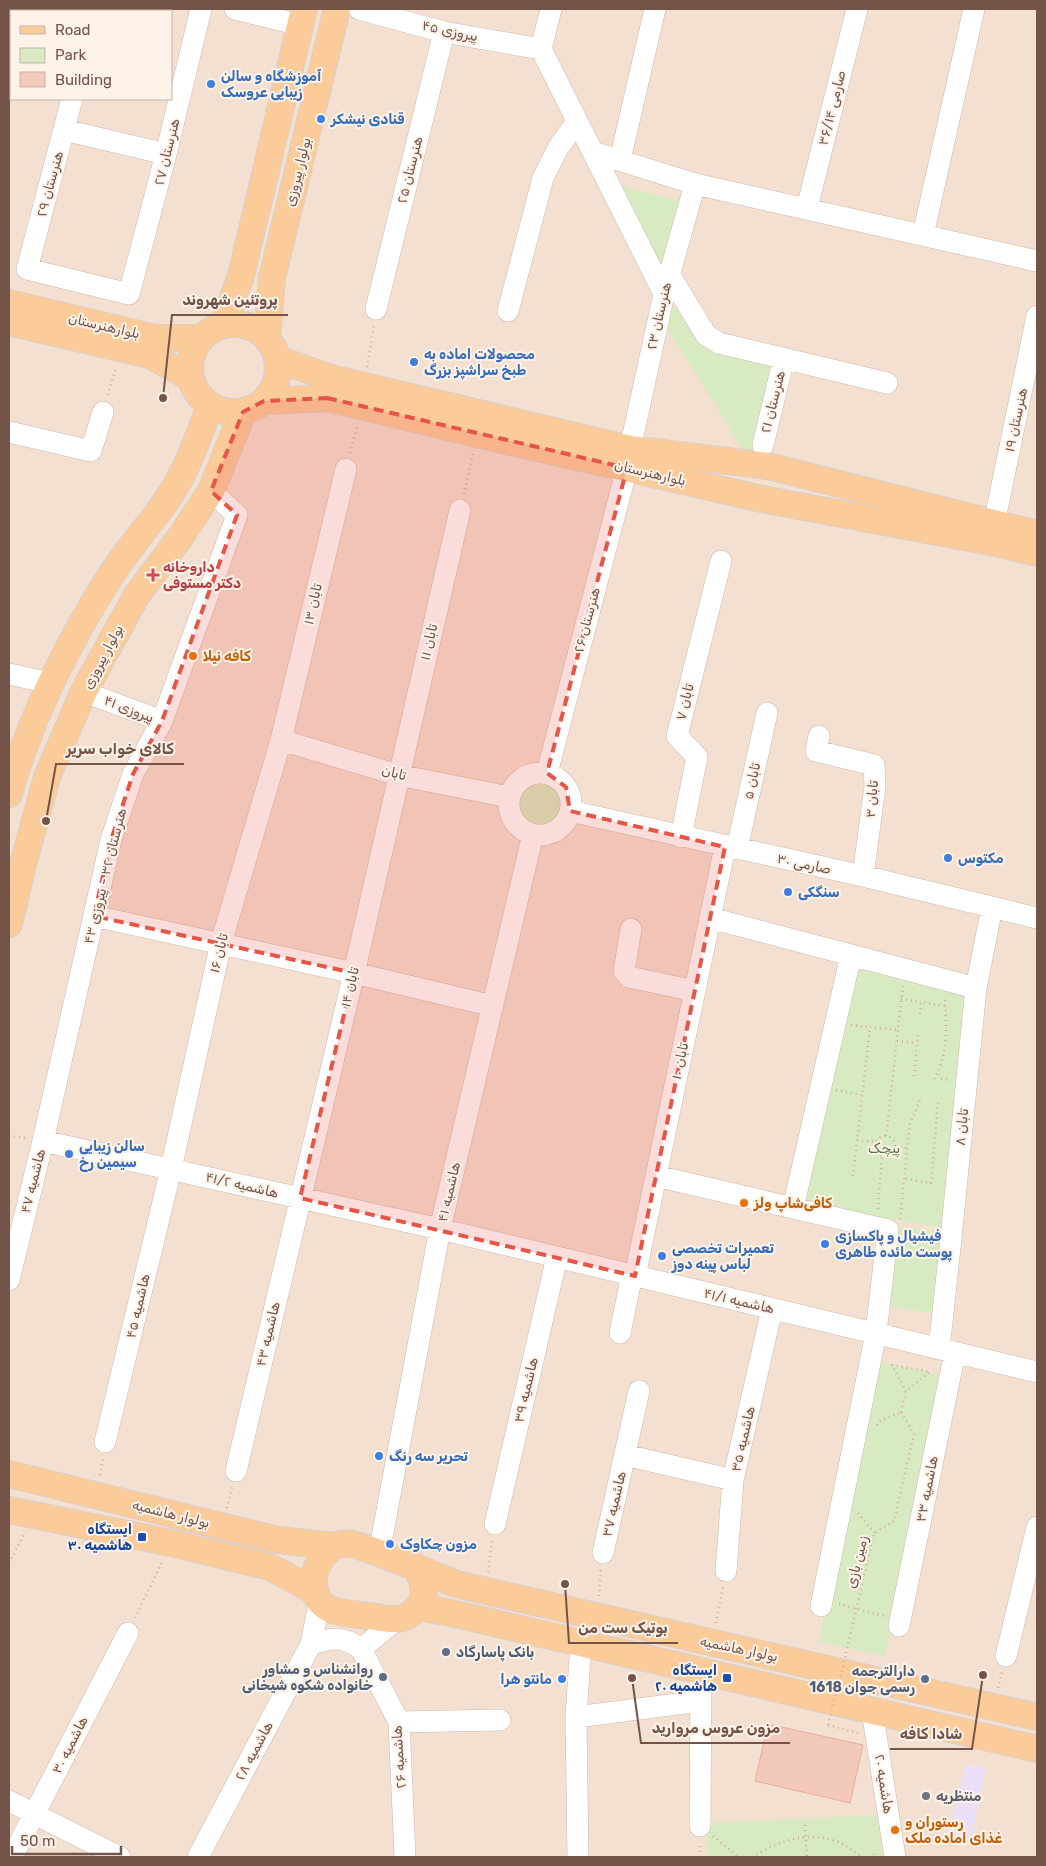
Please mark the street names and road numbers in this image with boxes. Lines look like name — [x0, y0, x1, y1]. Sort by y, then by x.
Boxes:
street label: پیروزی ۴۵ — [420, 17, 480, 46]
street label: صارمی ۳۶/۱۴ — [814, 69, 850, 147]
street label: هنرستان ۲۷ — [150, 117, 184, 187]
street label: هنرستان ۲۵ — [393, 135, 427, 205]
street label: بولوار پیروزی — [281, 136, 316, 209]
street label: هنرستان ۲۹ — [33, 149, 67, 219]
street label: هنرستان ۲۳ — [643, 281, 675, 351]
street label: بلوارهنرستان — [67, 310, 141, 342]
street label: هنرستان ۲۱ — [757, 369, 789, 435]
street label: هنرستان ۱۹ — [1001, 386, 1031, 454]
street label: بلوارهنرستان — [613, 457, 687, 489]
street label: تابان ۱۳ — [300, 581, 326, 626]
street label: هنرستان ۲۶ — [570, 585, 604, 655]
street label: بولوار پیروزی — [79, 622, 128, 693]
street label: تابان ۱۱ — [417, 622, 442, 662]
street label: تابان ۷ — [672, 681, 698, 722]
street label: پیروزی ۴۱ — [101, 692, 156, 727]
street label: تابان ۵ — [740, 761, 764, 801]
street label: تابان — [380, 762, 409, 784]
street label: تابان ۳ — [862, 779, 882, 819]
street label: هنرستان ۳۲ - پیروزی ۴۳ — [80, 806, 131, 946]
street label: صارمی ۳۰ — [776, 850, 833, 878]
street label: تابان ۱۶ — [206, 931, 232, 975]
street label: تابان ۱۴ — [337, 965, 363, 1009]
street label: تابان ۱۰ — [668, 1041, 692, 1081]
street label: تابان ۸ — [952, 1107, 972, 1147]
street label: هاشمیه ۴۷ — [17, 1147, 49, 1215]
street label: هاشمیه ۴۱ — [434, 1160, 464, 1224]
street label: هاشمیه ۴۱/۲ — [204, 1168, 280, 1202]
street label: هاشمیه ۴۵ — [122, 1272, 154, 1340]
street label: هاشمیه ۴۱/۱ — [702, 1285, 776, 1317]
street label: هاشمیه ۴۳ — [252, 1300, 284, 1368]
street label: هاشمیه ۳۹ — [510, 1356, 542, 1424]
street label: هاشمیه ۳۵ — [727, 1405, 759, 1473]
street label: هاشمیه ۳۳ — [912, 1455, 942, 1523]
street label: هاشمیه ۳۷ — [598, 1470, 630, 1538]
street label: بولوار هاشمیه — [130, 1496, 212, 1532]
street label: زمین بازی — [842, 1534, 872, 1590]
street label: بولوار هاشمیه — [698, 1632, 780, 1666]
street label: هاشمیه ۳۰ — [48, 1713, 92, 1777]
street label: هاشمیه ۲۸ — [231, 1719, 277, 1783]
street label: هاشمیه ۲۶ — [388, 1725, 410, 1789]
street label: هاشمیه ۲۰ — [871, 1753, 897, 1815]

